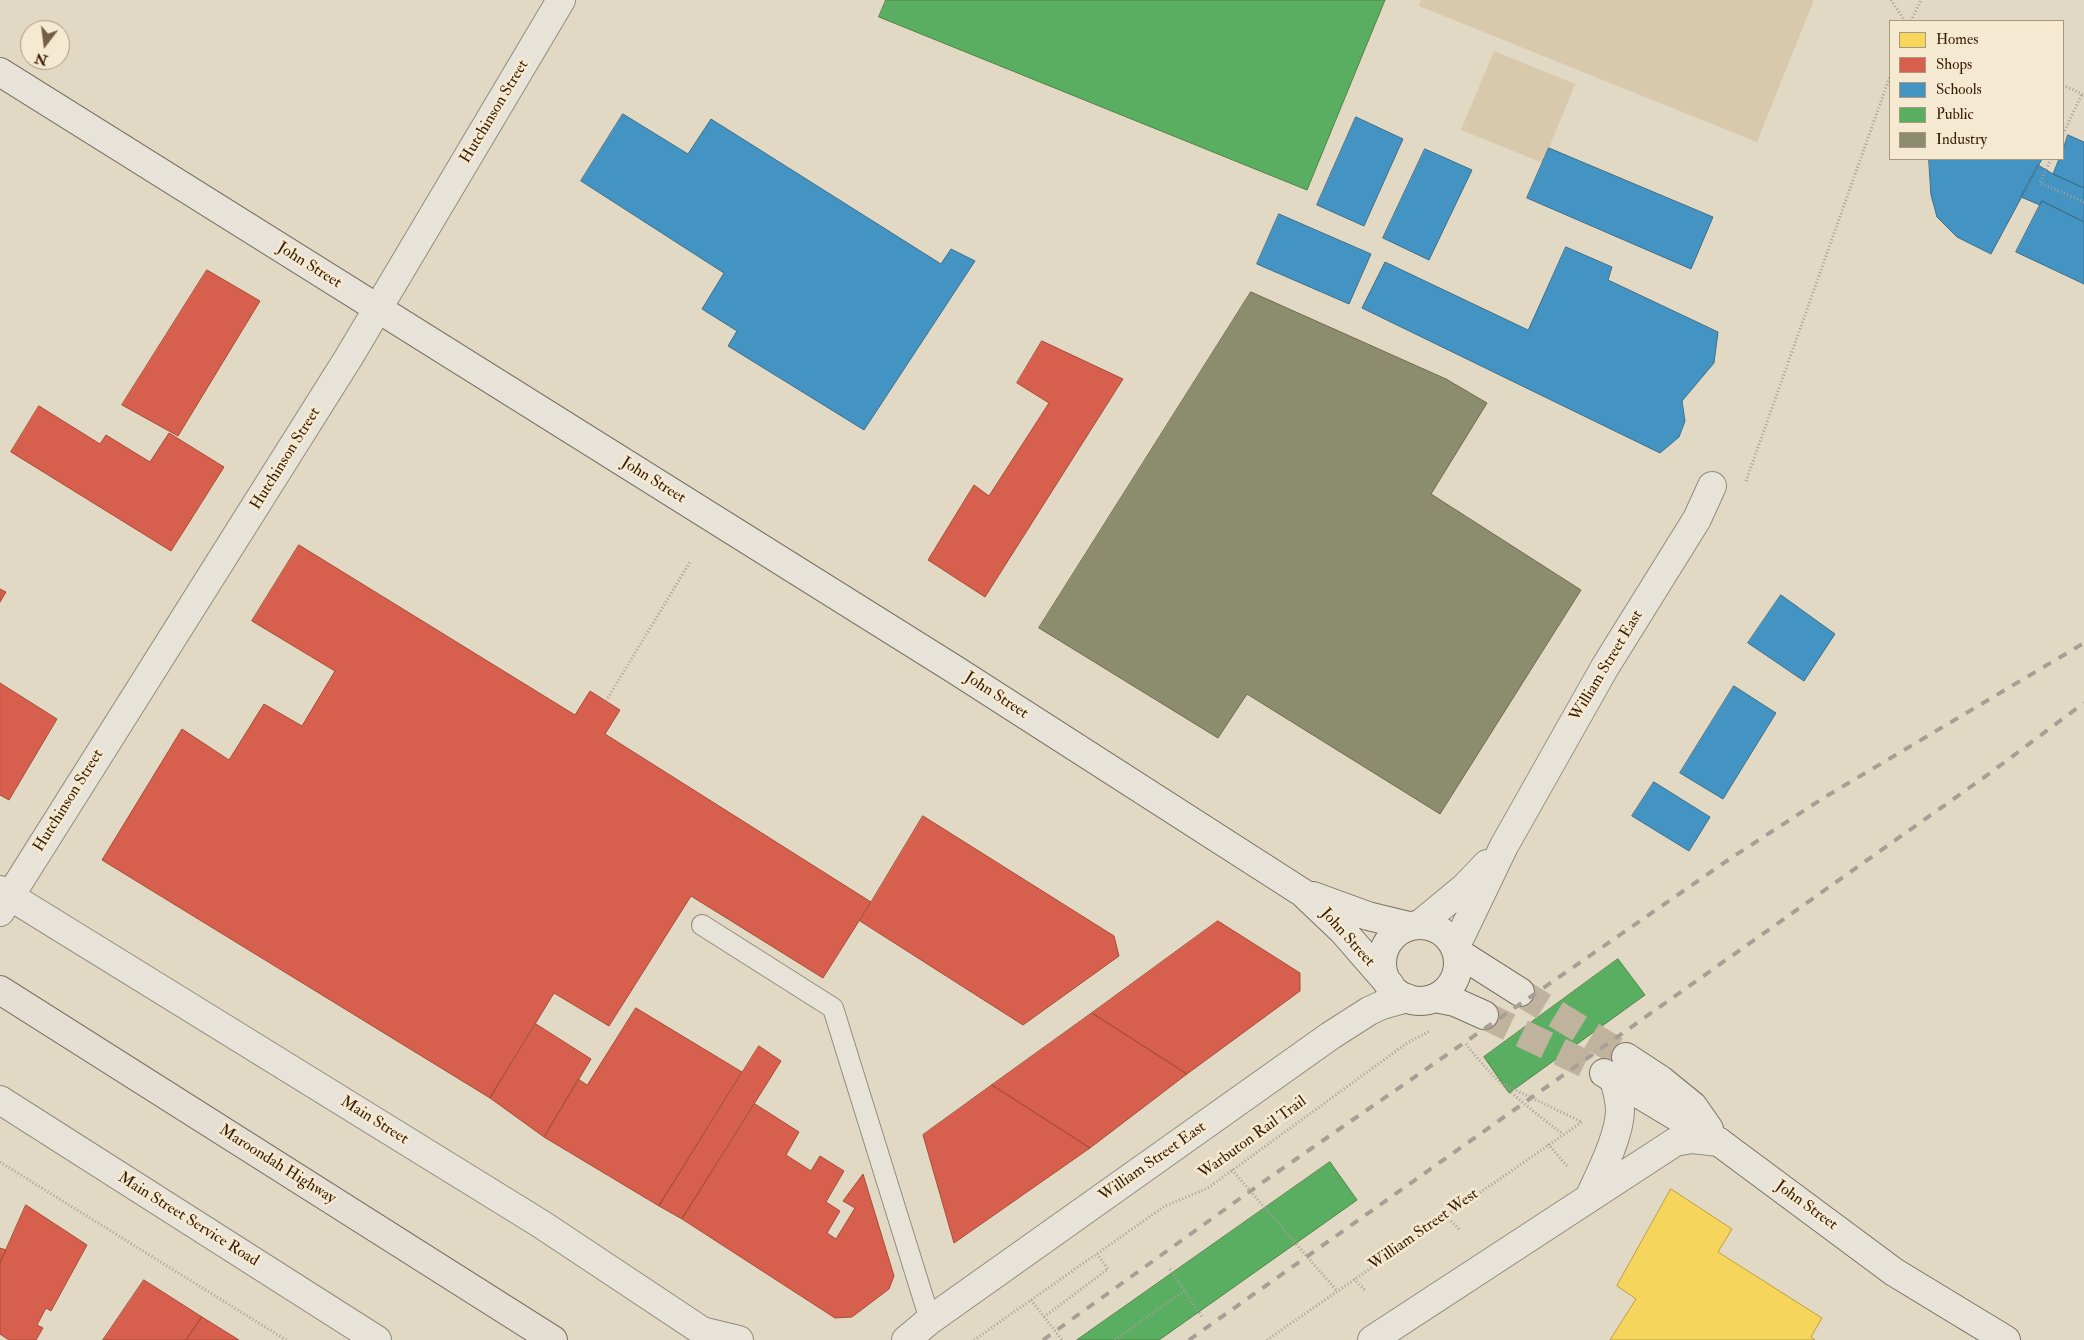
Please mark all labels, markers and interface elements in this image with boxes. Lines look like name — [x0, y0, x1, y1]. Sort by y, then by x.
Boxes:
north arrow — [20, 20, 70, 70]
legend — [1889, 20, 2064, 160]
text: Homes — [1936, 30, 1978, 49]
text: N — [33, 49, 50, 69]
text: Shops — [1936, 55, 1972, 74]
street label: Hutchinson Street — [457, 57, 533, 167]
text: Schools — [1936, 80, 1982, 99]
text: Public — [1936, 105, 1974, 124]
text: Industry — [1936, 130, 1987, 149]
street label: John Street — [273, 239, 345, 293]
street label: Hutchinson Street — [247, 404, 325, 514]
street label: John Street — [617, 454, 689, 508]
street label: William Street East — [1566, 607, 1648, 725]
street label: John Street — [960, 668, 1032, 724]
street label: Hutchinson Street — [30, 746, 108, 856]
street label: John Street — [1316, 905, 1378, 971]
street label: Warbuton Rail Trail — [1195, 1092, 1311, 1184]
street label: Main Street — [337, 1093, 411, 1149]
street label: William Street East — [1096, 1118, 1210, 1206]
street label: Maroondah Highway — [215, 1121, 339, 1209]
street label: Main Street Service Road — [114, 1169, 262, 1271]
street label: John Street — [1771, 1177, 1841, 1235]
street label: William Street West — [1365, 1185, 1483, 1275]

